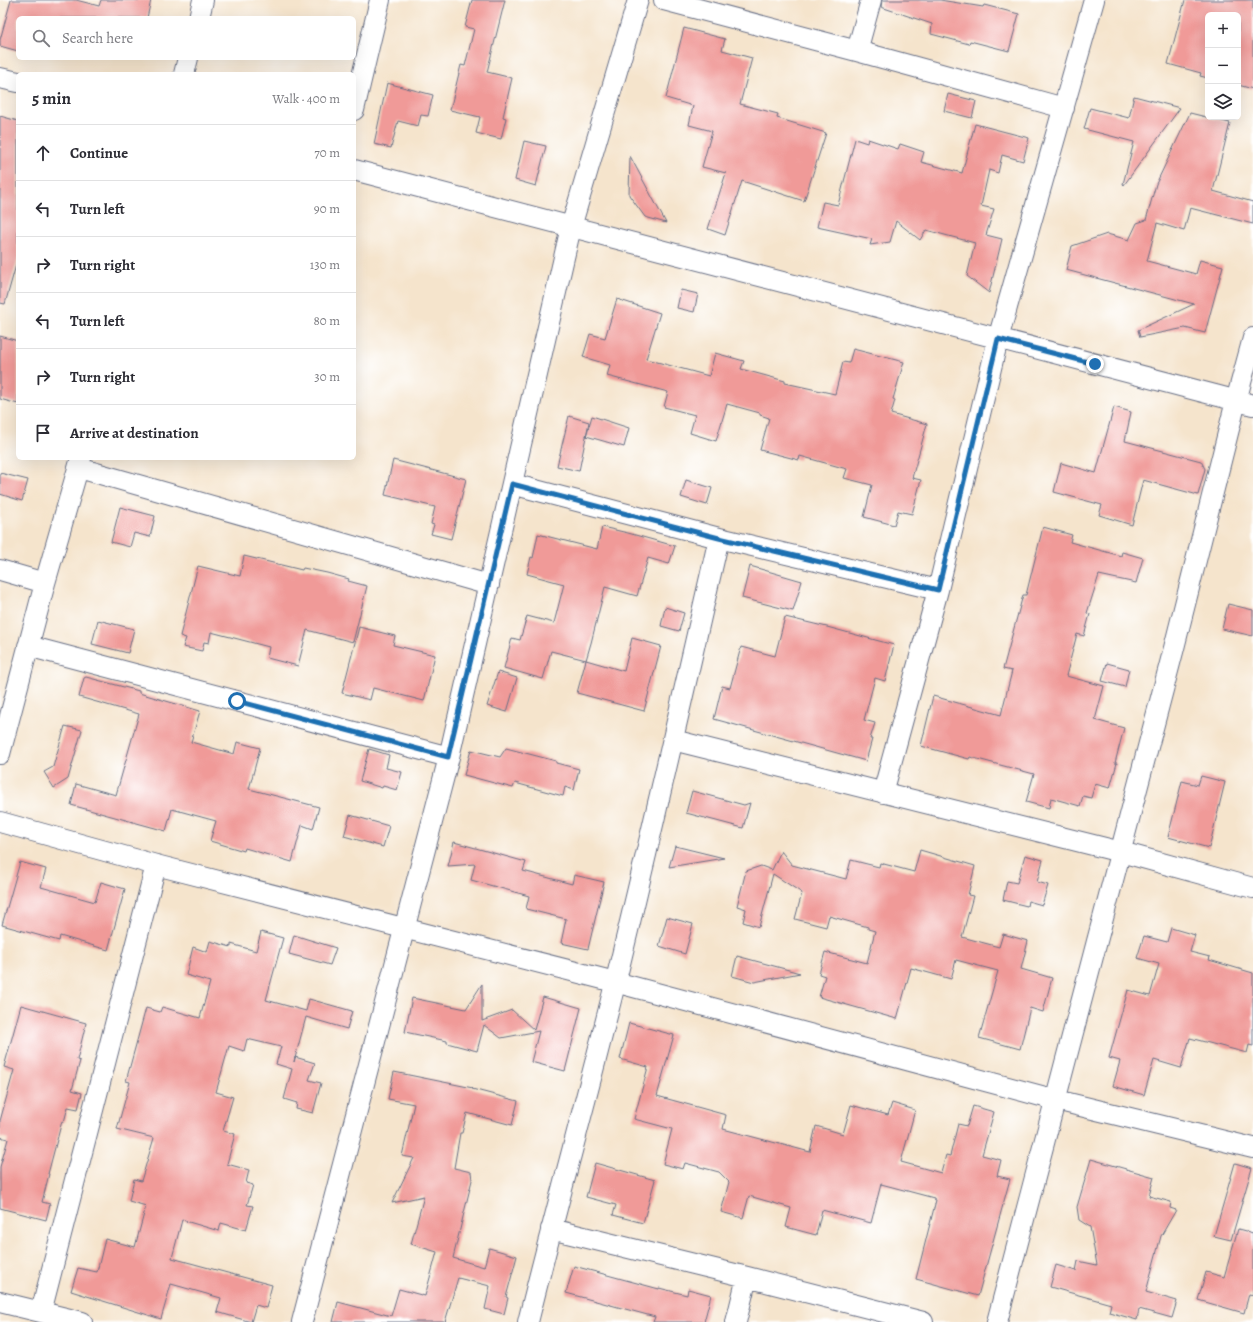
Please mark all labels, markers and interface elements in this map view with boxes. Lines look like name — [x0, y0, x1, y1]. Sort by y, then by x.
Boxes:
map controls — [1205, 12, 1241, 120]
button: + — [1205, 12, 1241, 48]
search box — [16, 16, 356, 60]
icon: search — [30, 27, 52, 49]
text: Search here — [62, 28, 133, 48]
button: − — [1205, 48, 1241, 84]
button: layers — [1205, 84, 1241, 120]
text: 5 min — [32, 87, 71, 110]
text: Walk · 400 m — [272, 90, 340, 107]
icon: ahead — [32, 142, 54, 164]
text: Continue — [70, 143, 128, 163]
text: 70 m — [314, 144, 340, 161]
icon: left — [32, 198, 54, 220]
text: Turn left — [70, 199, 125, 219]
text: 90 m — [314, 200, 340, 217]
icon: right — [32, 254, 54, 276]
text: Turn right — [70, 255, 135, 275]
text: 130 m — [310, 256, 340, 273]
icon: left — [32, 310, 54, 332]
text: Turn left — [70, 311, 125, 331]
text: 80 m — [313, 312, 340, 329]
route end — [1086, 355, 1104, 373]
icon: right — [32, 366, 54, 388]
text: Turn right — [70, 367, 135, 387]
text: 30 m — [314, 368, 340, 385]
icon: arrive — [32, 422, 54, 444]
text: Arrive at destination — [70, 423, 199, 443]
route start — [228, 692, 246, 710]

